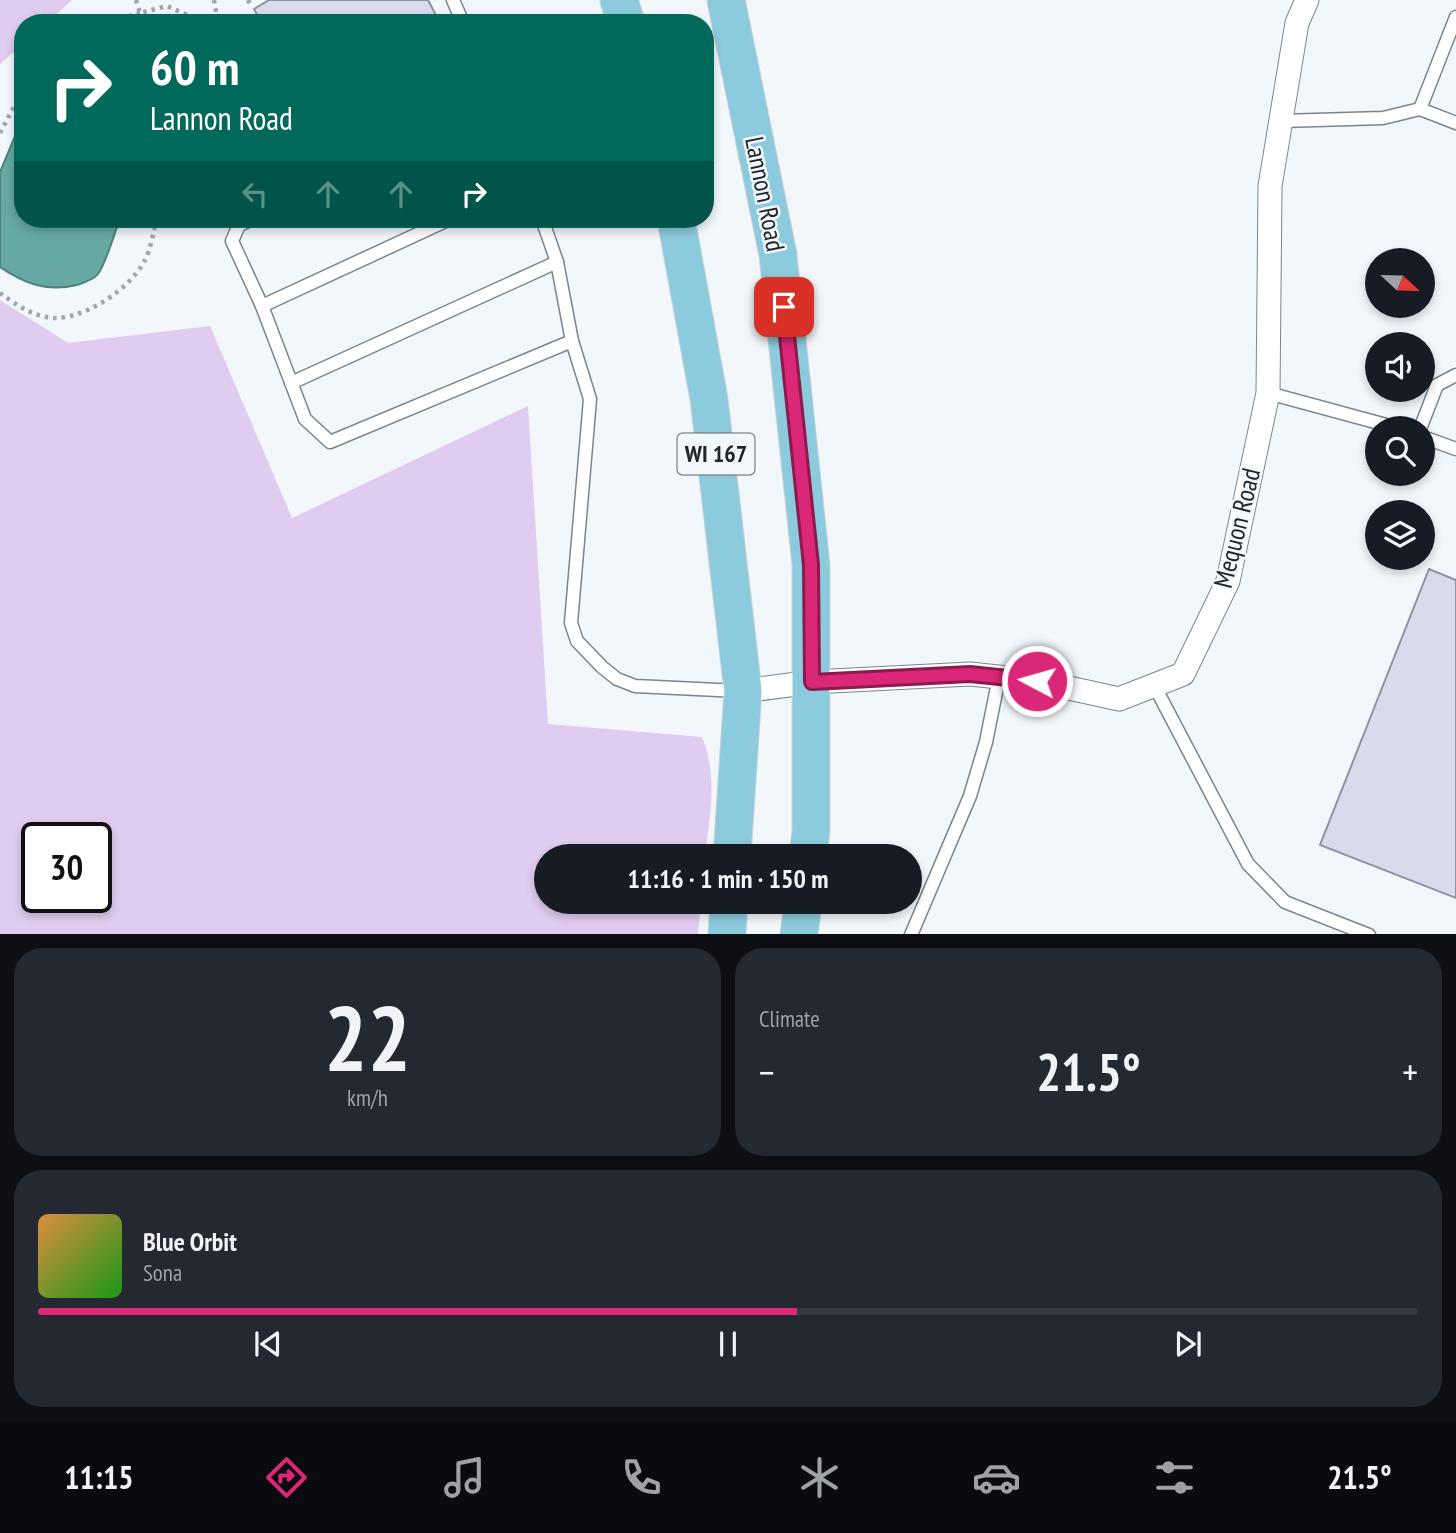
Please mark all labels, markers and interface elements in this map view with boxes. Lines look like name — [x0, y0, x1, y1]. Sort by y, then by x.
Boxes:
text: 60 m — [150, 35, 239, 99]
icon: right — [35, 42, 126, 133]
text: Lannon Road — [150, 97, 293, 139]
street label: Lannon Road — [738, 134, 793, 254]
icon: left — [236, 175, 274, 213]
icon: ahead — [309, 175, 347, 213]
icon: ahead — [382, 175, 420, 213]
icon: right — [455, 175, 493, 213]
north arrow — [1365, 248, 1435, 318]
map controls — [1365, 248, 1435, 570]
pin — [754, 277, 814, 337]
icon: arrive — [765, 288, 803, 326]
button: sound — [1365, 332, 1435, 402]
button: search — [1365, 416, 1435, 486]
road number: WI 167 — [678, 434, 754, 475]
street label: Mequon Road — [1206, 465, 1267, 591]
button: layers — [1365, 500, 1435, 570]
position arrow — [1000, 644, 1074, 718]
speed limit sign: 30 — [21, 822, 112, 913]
text: 11:16 · 1 min · 150 m — [628, 862, 828, 895]
text: 22 — [324, 978, 411, 1096]
text: Climate — [759, 1004, 820, 1033]
text: 21.5° — [1036, 1038, 1141, 1105]
text: − — [759, 1047, 775, 1096]
text: + — [1402, 1047, 1418, 1096]
text: km/h — [347, 1083, 388, 1112]
text: Blue Orbit — [143, 1225, 237, 1258]
text: Sona — [143, 1258, 182, 1287]
icon: previous — [249, 1325, 287, 1363]
icon: pause — [709, 1325, 747, 1363]
icon: next — [1169, 1325, 1207, 1363]
icon: directions — [262, 1453, 311, 1502]
icon: music — [440, 1453, 489, 1502]
icon: phone — [617, 1453, 666, 1502]
icon: climate — [795, 1453, 844, 1502]
icon: car — [972, 1453, 1021, 1502]
icon: filters — [1150, 1453, 1199, 1502]
text: 11:15 — [64, 1456, 133, 1498]
text: 21.5° — [1327, 1456, 1392, 1498]

